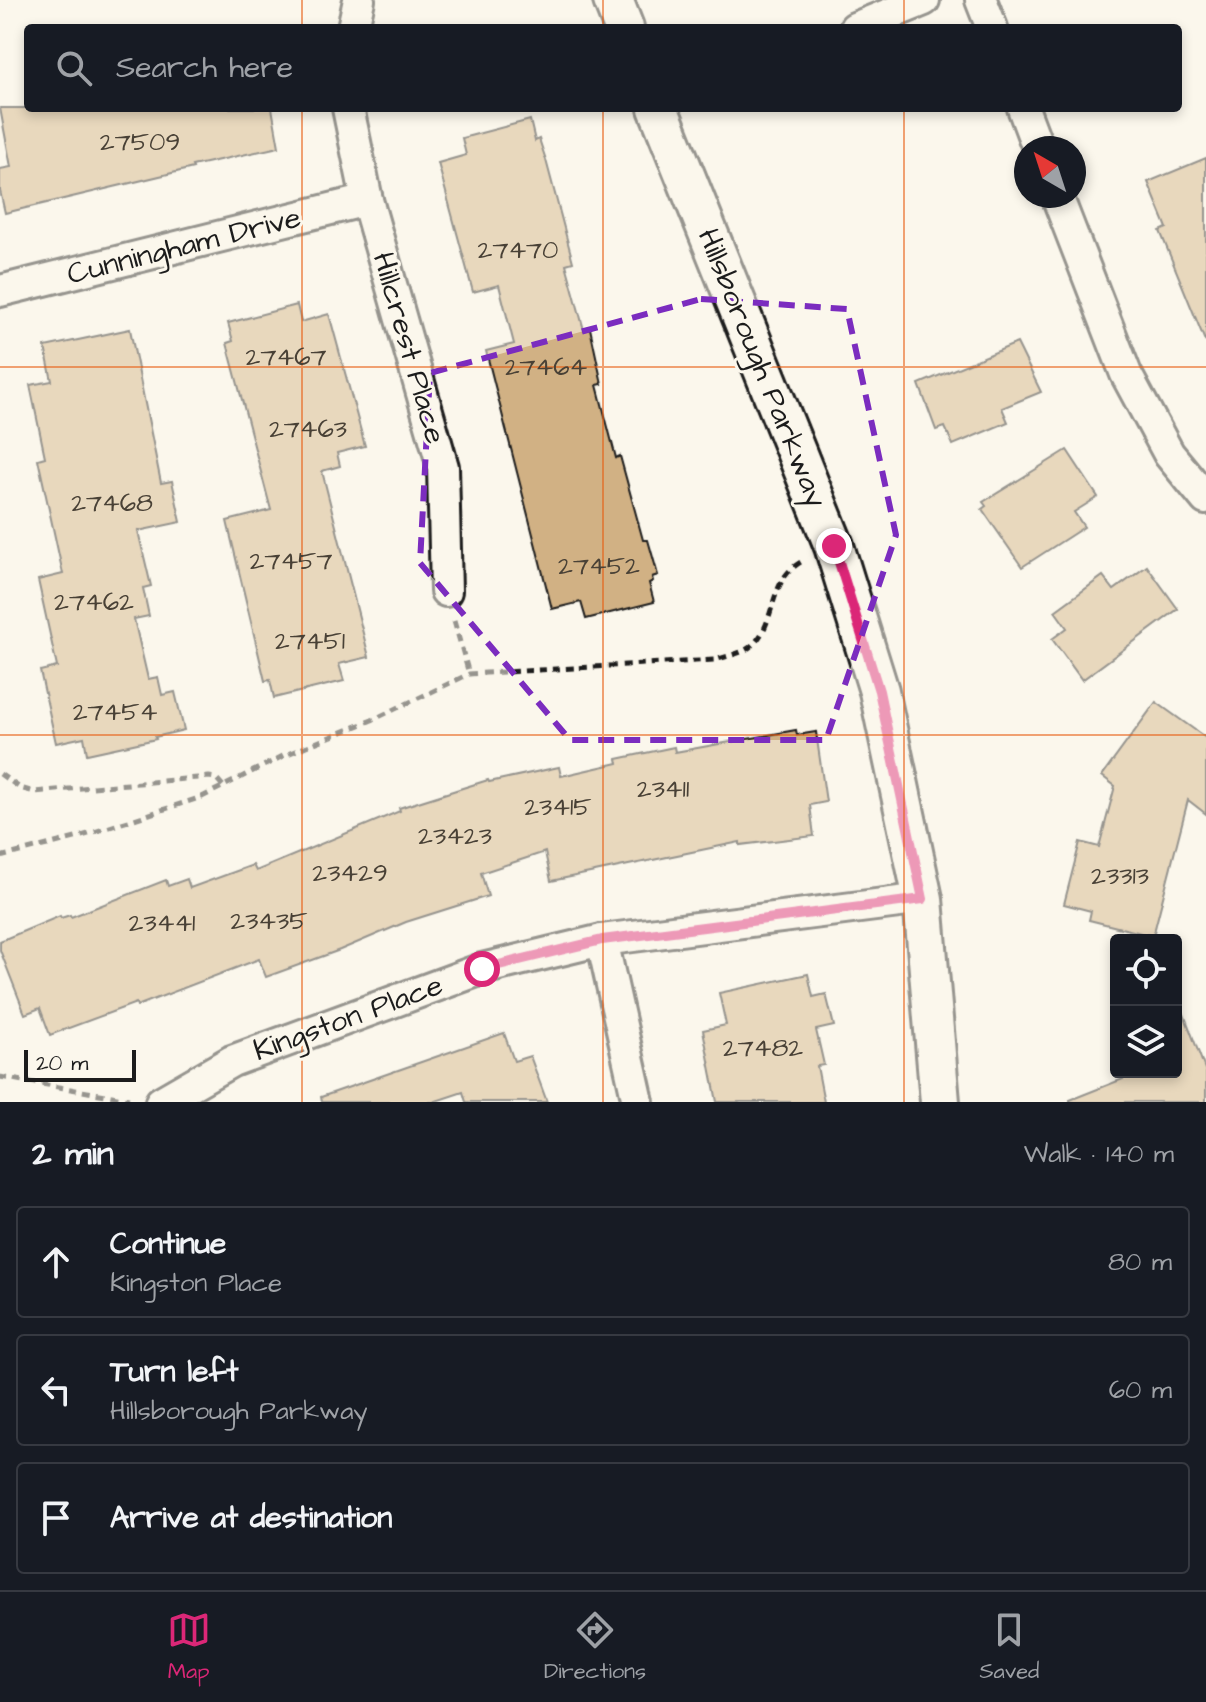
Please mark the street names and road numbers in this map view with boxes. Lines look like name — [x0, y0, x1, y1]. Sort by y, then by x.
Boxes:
street label: Cunningham Drive — [63, 197, 305, 296]
street label: Hillsborough Parkway — [686, 222, 837, 514]
street label: Hillcrest Place — [362, 247, 456, 449]
street label: Kingston Place — [248, 964, 449, 1073]

